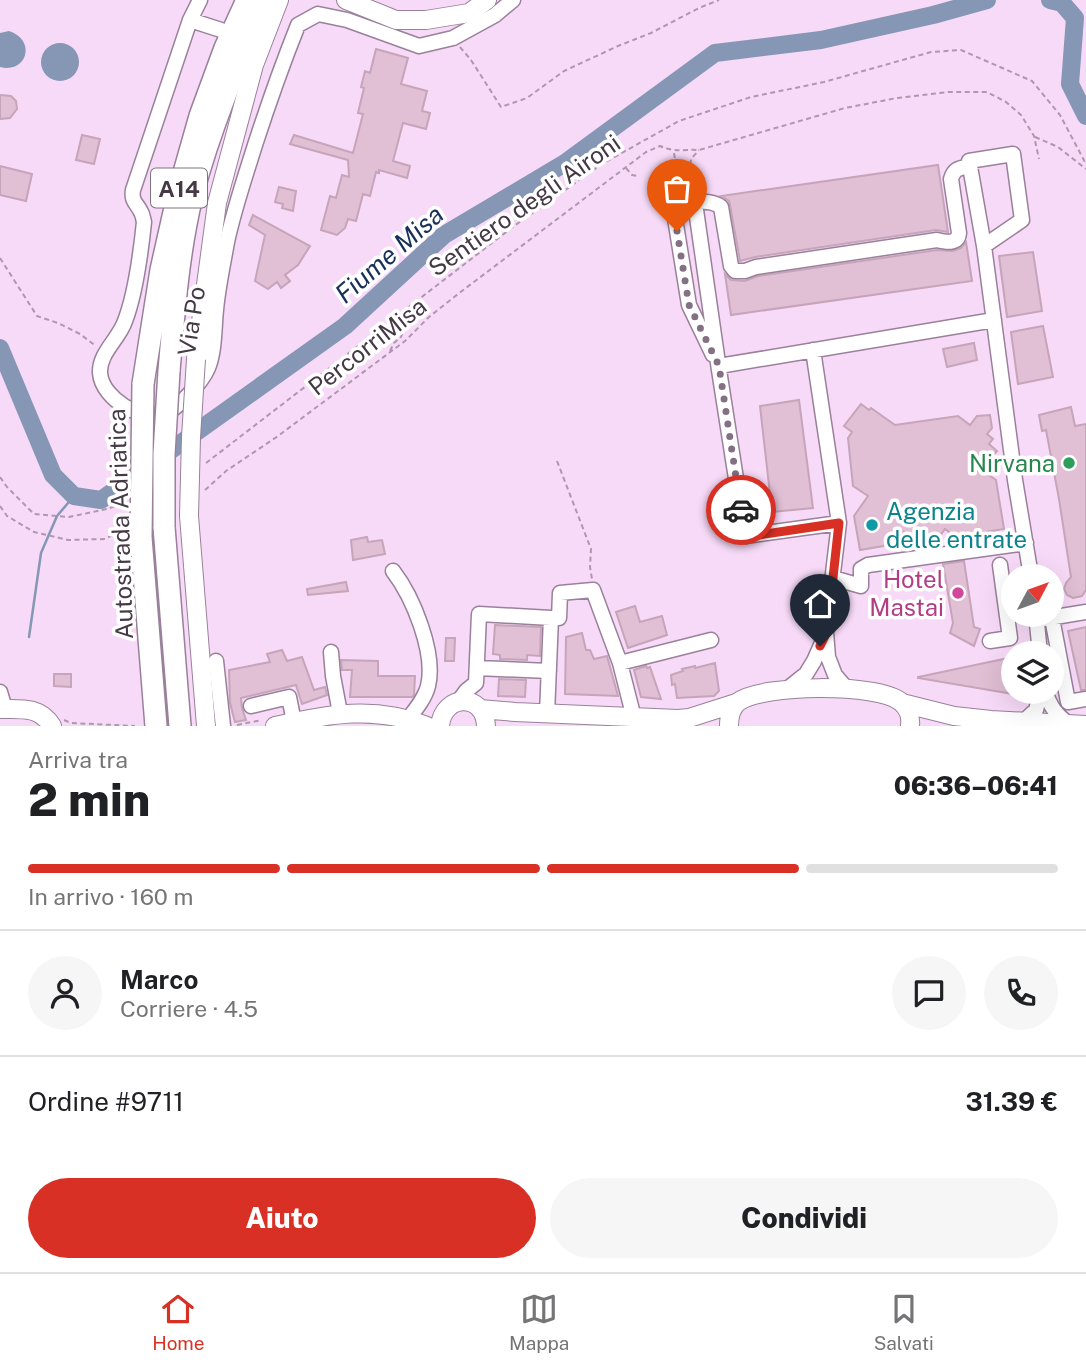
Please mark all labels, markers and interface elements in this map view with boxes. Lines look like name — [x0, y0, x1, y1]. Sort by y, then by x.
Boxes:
street label: Sentiero degli Aironi — [423, 128, 625, 282]
pin — [647, 159, 707, 231]
road number: A14 — [151, 168, 207, 208]
icon: bag — [658, 170, 696, 208]
water label: Fiume Misa — [329, 199, 449, 309]
street label: Via Po — [172, 284, 210, 358]
street label: PercorriMisa — [303, 291, 431, 401]
street label: Autostrada Adriatica — [102, 408, 138, 640]
place label: Nirvana — [969, 449, 1055, 477]
marker: Nirvana — [1061, 455, 1077, 471]
courier — [706, 475, 776, 545]
icon: car — [722, 491, 760, 529]
place label: Agenzia delle entrate — [886, 497, 1027, 553]
marker: Agenzia delle entrate — [864, 517, 880, 533]
north arrow — [1001, 564, 1064, 626]
map controls — [1001, 564, 1064, 704]
place label: Hotel Mastai — [869, 565, 944, 621]
pin — [790, 574, 850, 646]
icon: home — [801, 585, 839, 623]
marker: Hotel Mastai — [950, 585, 966, 601]
button: layers — [1001, 641, 1064, 704]
text: Arriva tra — [28, 746, 128, 773]
text: 06:36–06:41 — [894, 770, 1058, 801]
text: 2 min — [28, 772, 150, 826]
text: In arrivo · 160 m — [28, 883, 193, 910]
button: person — [28, 956, 102, 1030]
button: chat — [892, 956, 966, 1030]
button: phone — [984, 956, 1058, 1030]
text: Marco — [120, 964, 198, 995]
text: Corriere · 4.5 — [120, 995, 258, 1022]
text: Ordine #9711 — [28, 1086, 184, 1117]
text: 31.39 € — [965, 1086, 1058, 1117]
button: Aiuto — [28, 1178, 536, 1258]
button: Condividi — [550, 1178, 1058, 1258]
tab: Home — [152, 1290, 205, 1354]
tab: Mappa — [509, 1290, 569, 1354]
tab: Salvati — [874, 1290, 934, 1354]

